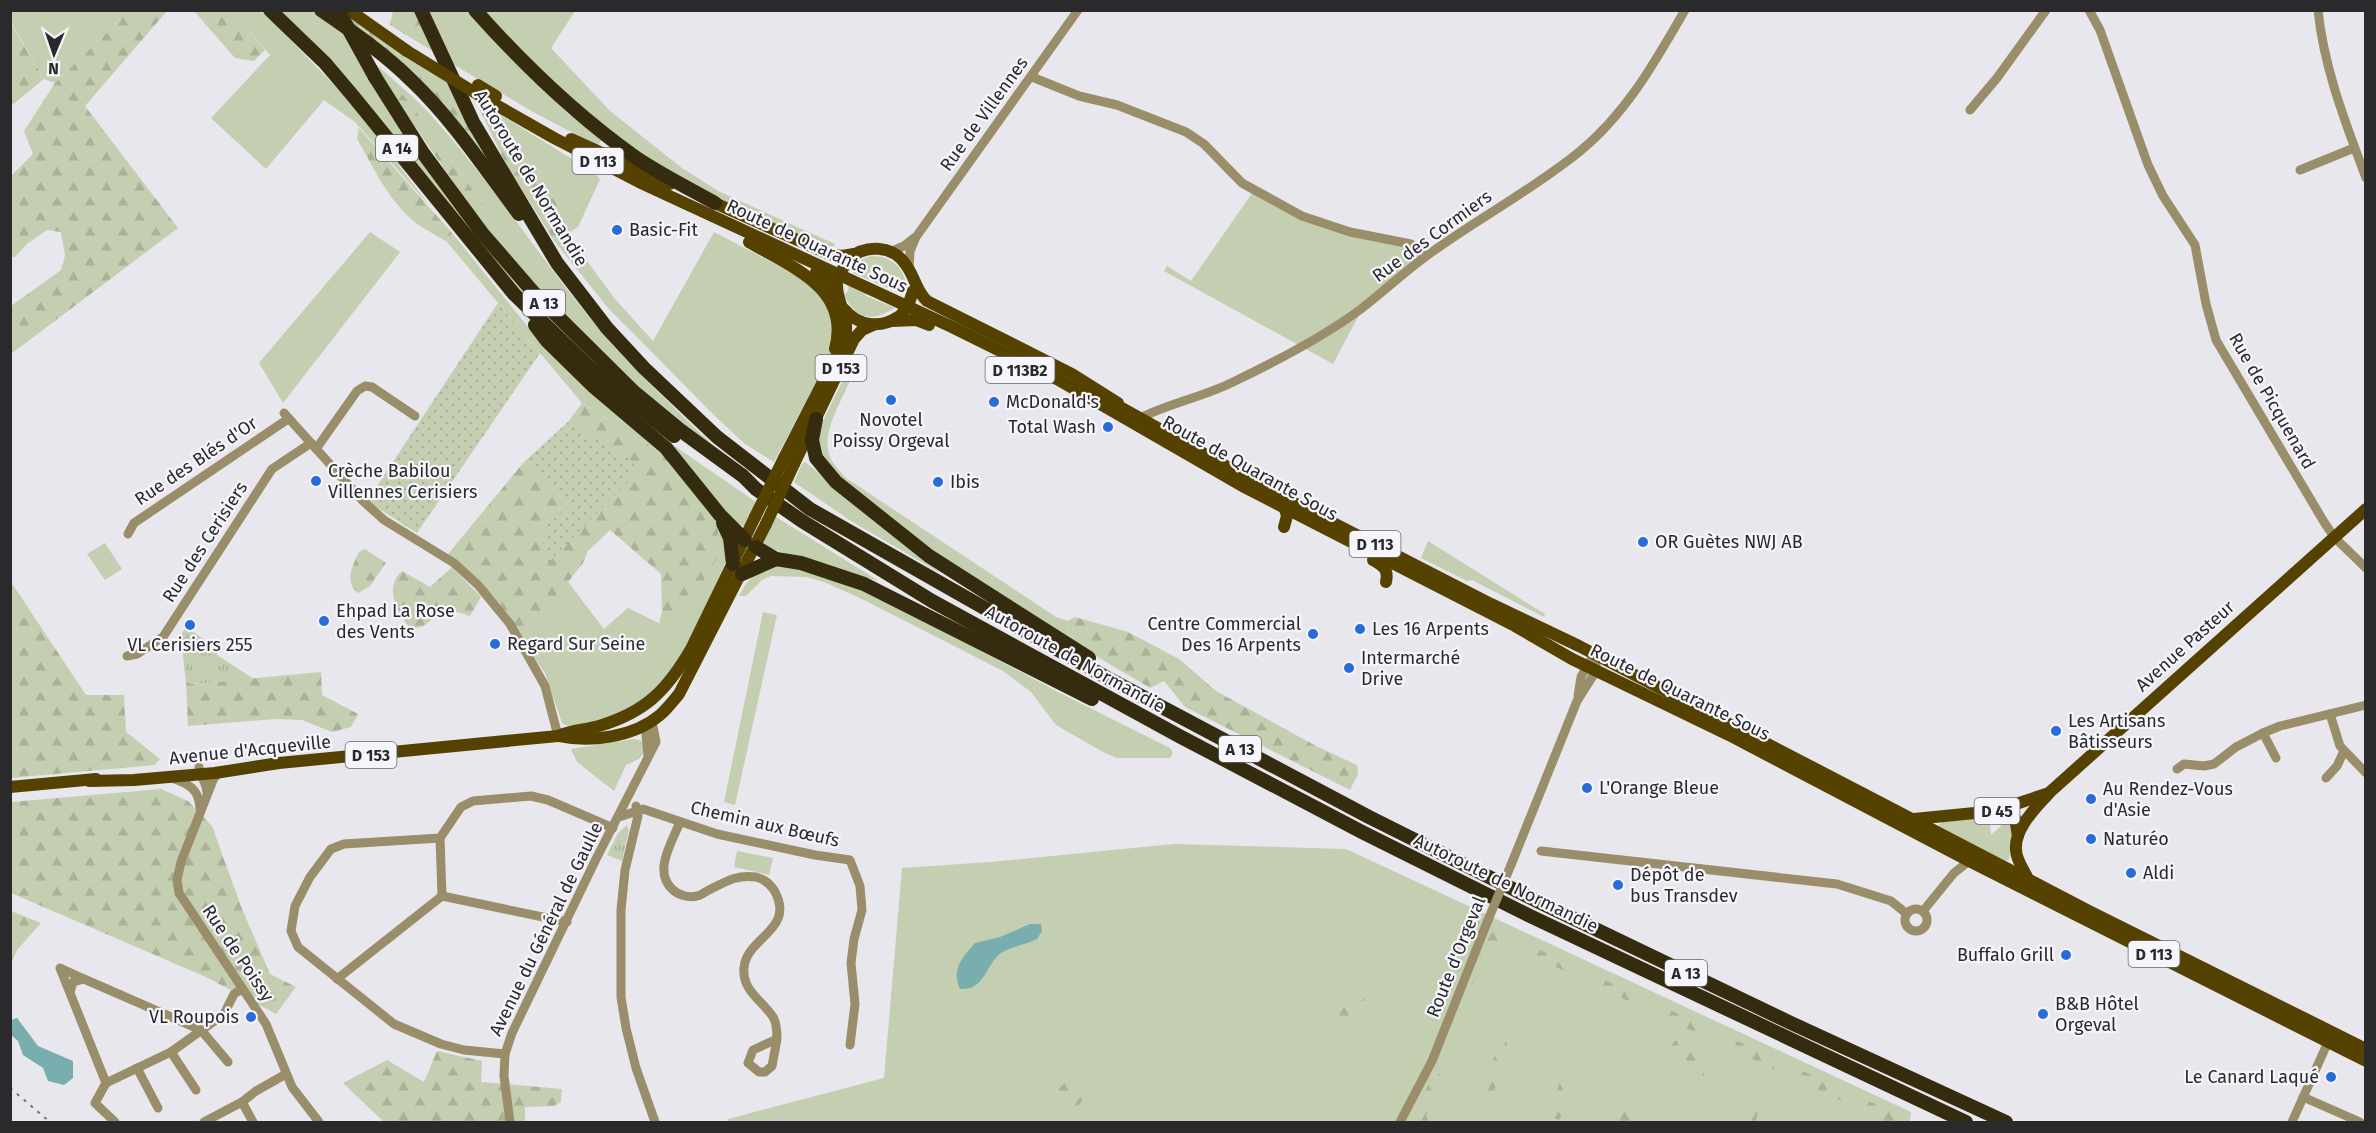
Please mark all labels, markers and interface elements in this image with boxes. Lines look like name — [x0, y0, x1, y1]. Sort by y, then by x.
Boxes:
north arrow — [24, 24, 84, 84]
street label: Rue de Villennes — [935, 53, 1033, 175]
text: N — [48, 59, 59, 78]
street label: Autoroute de Normandie — [469, 86, 593, 270]
road number: A 14 — [376, 135, 418, 161]
road number: D 113 — [572, 148, 624, 174]
street label: Rue des Cormiers — [1368, 185, 1496, 287]
street label: Route de Quarante Sous — [723, 194, 911, 298]
place label: Basic-Fit — [629, 219, 698, 241]
marker: Basic-Fit — [610, 223, 624, 237]
road number: A 13 — [523, 290, 565, 316]
street label: Rue de Picquenard — [2224, 329, 2320, 473]
road number: D 153 — [816, 355, 866, 381]
road number: D 113B2 — [986, 357, 1054, 383]
place label: McDonald's — [1006, 391, 1099, 413]
marker: Novotel Poissy Orgeval — [884, 393, 898, 407]
marker: McDonald's — [987, 395, 1001, 409]
place label: Novotel Poissy Orgeval — [833, 409, 949, 452]
street label: Route de Quarante Sous — [1158, 411, 1342, 525]
street label: Rue des Blés d'Or — [131, 412, 261, 510]
place label: Total Wash — [1008, 416, 1096, 438]
marker: Total Wash — [1101, 420, 1115, 434]
place label: Crèche Babilou Villennes Cerisiers — [328, 460, 477, 503]
place label: Ibis — [950, 471, 979, 493]
marker: Crèche Babilou Villennes Cerisiers — [309, 474, 323, 488]
marker: Ibis — [931, 475, 945, 489]
street label: Rue des Cerisiers — [158, 477, 252, 607]
road number: D 113 — [1350, 531, 1400, 557]
place label: OR Guètes NWJ AB — [1655, 531, 1803, 553]
marker: OR Guètes NWJ AB — [1636, 535, 1650, 549]
street label: Avenue Pasteur — [2131, 596, 2239, 696]
place label: Ehpad La Rose des Vents — [336, 600, 455, 643]
street label: Autoroute de Normandie — [981, 600, 1169, 718]
place label: Centre Commercial Des 16 Arpents — [1148, 613, 1301, 656]
marker: Ehpad La Rose des Vents — [317, 614, 331, 628]
marker: VL Cerisiers 255 — [183, 618, 197, 632]
place label: Les 16 Arpents — [1372, 618, 1489, 640]
marker: Les 16 Arpents — [1353, 622, 1367, 636]
marker: Centre Commercial Des 16 Arpents — [1306, 627, 1320, 641]
place label: Regard Sur Seine — [507, 633, 645, 655]
place label: VL Cerisiers 255 — [127, 634, 253, 656]
marker: Regard Sur Seine — [488, 637, 502, 651]
street label: Route de Quarante Sous — [1587, 639, 1773, 745]
place label: Intermarché Drive — [1361, 647, 1460, 690]
marker: Intermarché Drive — [1342, 661, 1356, 675]
place label: Les Artisans Bâtisseurs — [2068, 710, 2165, 753]
marker: Les Artisans Bâtisseurs — [2049, 724, 2063, 738]
street label: Avenue d'Acqueville — [168, 731, 332, 769]
road number: A 13 — [1219, 736, 1261, 762]
road number: D 153 — [346, 742, 397, 768]
place label: L'Orange Bleue — [1599, 777, 1719, 799]
place label: Au Rendez-Vous d'Asie — [2103, 778, 2233, 821]
marker: L'Orange Bleue — [1580, 781, 1594, 795]
marker: Au Rendez-Vous d'Asie — [2084, 792, 2098, 806]
street label: Chemin aux Bœufs — [688, 796, 842, 852]
road number: D 45 — [1974, 798, 2020, 824]
street label: Avenue du Général de Gaulle — [485, 818, 607, 1040]
place label: Naturéo — [2103, 828, 2169, 850]
street label: Autoroute de Normandie — [1410, 829, 1602, 937]
marker: Naturéo — [2084, 832, 2098, 846]
place label: Aldi — [2143, 862, 2174, 884]
place label: Dépôt de bus Transdev — [1630, 864, 1738, 907]
marker: Aldi — [2124, 866, 2138, 880]
marker: Dépôt de bus Transdev — [1611, 878, 1625, 892]
street label: Route d'Orgeval — [1422, 893, 1490, 1021]
street label: Rue de Poissy — [198, 900, 279, 1006]
road number: D 113 — [2128, 941, 2180, 967]
place label: Buffalo Grill — [1957, 944, 2054, 966]
marker: Buffalo Grill — [2059, 948, 2073, 962]
road number: A 13 — [1665, 960, 1707, 986]
place label: B&B Hôtel Orgeval — [2055, 993, 2139, 1036]
place label: VL Roupois — [149, 1006, 239, 1028]
marker: B&B Hôtel Orgeval — [2036, 1007, 2050, 1021]
marker: VL Roupois — [244, 1010, 258, 1024]
place label: Le Canard Laqué — [2184, 1066, 2319, 1088]
marker: Le Canard Laqué — [2324, 1070, 2338, 1084]

